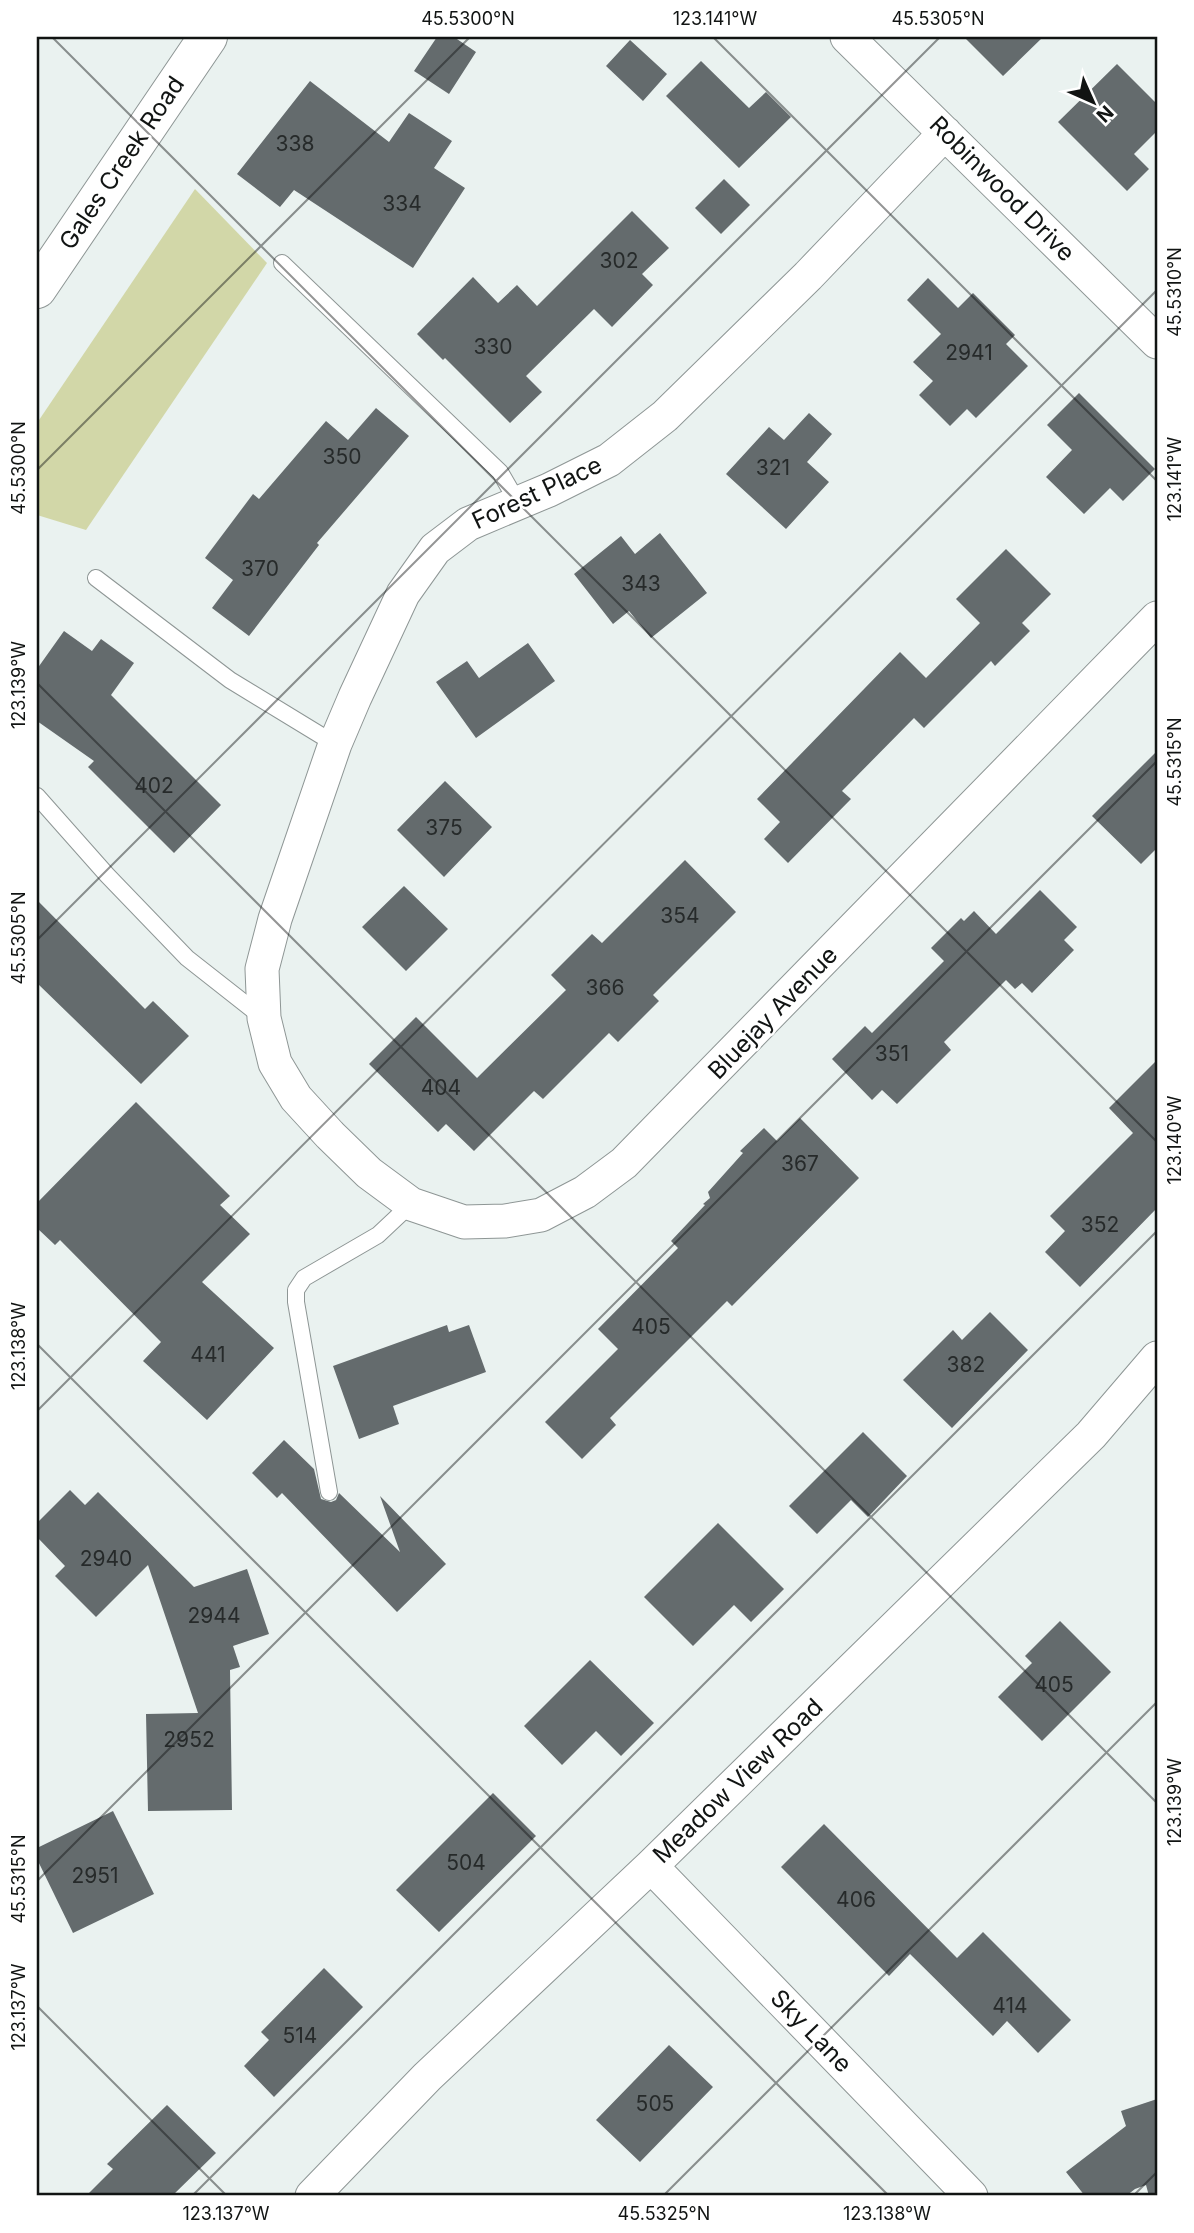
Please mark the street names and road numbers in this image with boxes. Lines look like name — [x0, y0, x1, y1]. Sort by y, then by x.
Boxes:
street label: Gales Creek Road — [53, 71, 190, 255]
street label: Robinwood Drive — [924, 110, 1081, 267]
street label: Forest Place — [467, 450, 606, 535]
street label: Bluejay Avenue — [702, 940, 843, 1085]
street label: Meadow View Road — [647, 1692, 829, 1869]
street label: Sky Lane — [765, 1983, 858, 2078]

